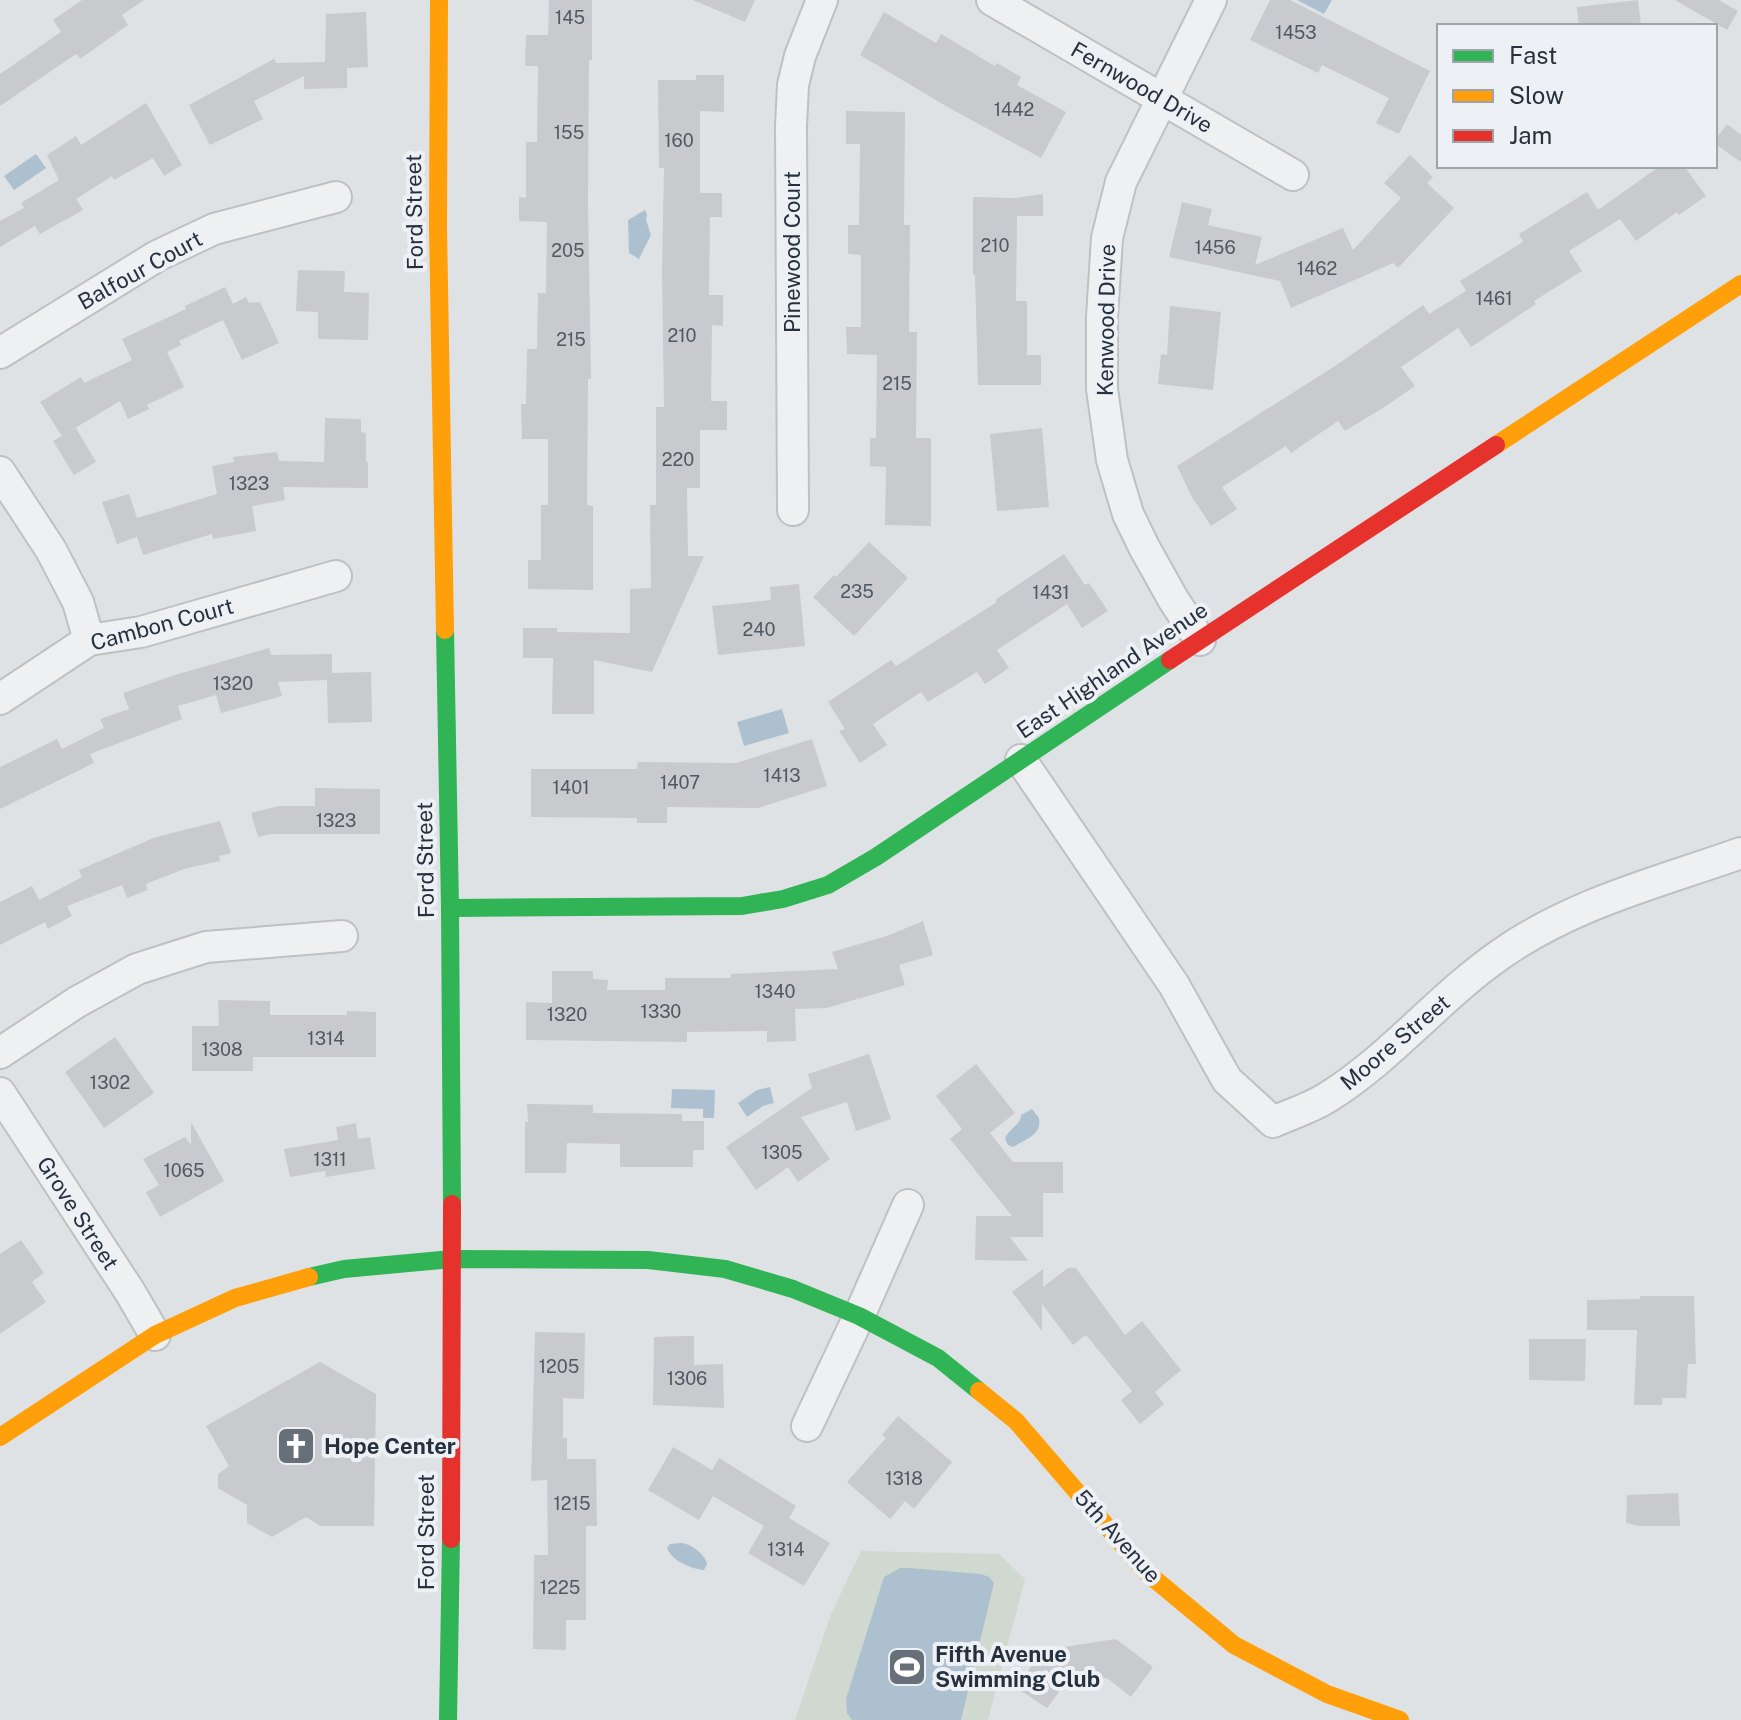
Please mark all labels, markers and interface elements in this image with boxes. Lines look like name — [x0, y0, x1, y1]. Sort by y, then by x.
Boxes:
house number: 145 — [555, 7, 585, 28]
house number: 1453 — [1275, 22, 1317, 43]
legend — [1437, 24, 1717, 168]
street label: Fernwood Drive — [1067, 36, 1217, 138]
text: Fast — [1509, 41, 1557, 69]
text: Slow — [1509, 81, 1564, 109]
house number: 1442 — [994, 99, 1034, 120]
text: Jam — [1509, 121, 1552, 149]
house number: 155 — [554, 122, 584, 143]
house number: 160 — [664, 130, 694, 151]
street label: Ford Street — [400, 154, 428, 270]
street label: Pinewood Court — [779, 171, 805, 333]
street label: Balfour Court — [73, 225, 207, 315]
house number: 210 — [980, 235, 1010, 256]
house number: 1456 — [1194, 237, 1236, 258]
house number: 205 — [551, 240, 585, 261]
street label: Kenwood Drive — [1092, 244, 1120, 396]
house number: 1462 — [1297, 258, 1337, 279]
house number: 1461 — [1475, 288, 1513, 309]
house number: 210 — [667, 325, 697, 346]
house number: 215 — [556, 329, 586, 350]
house number: 215 — [882, 373, 912, 394]
house number: 220 — [662, 449, 694, 470]
house number: 1323 — [229, 473, 269, 494]
house number: 235 — [840, 581, 874, 602]
house number: 1431 — [1032, 582, 1070, 603]
street label: Cambon Court — [88, 592, 236, 656]
street label: East Highland Avenue — [1012, 596, 1212, 744]
house number: 240 — [742, 619, 776, 640]
house number: 1320 — [213, 673, 253, 694]
house number: 1413 — [763, 765, 801, 786]
house number: 1407 — [660, 772, 700, 793]
house number: 1401 — [553, 777, 589, 798]
street label: Ford Street — [411, 802, 439, 918]
house number: 1323 — [316, 810, 356, 831]
house number: 1340 — [755, 981, 795, 1002]
street label: Moore Street — [1335, 989, 1455, 1095]
house number: 1330 — [641, 1001, 681, 1022]
house number: 1320 — [547, 1004, 587, 1025]
house number: 1314 — [307, 1028, 345, 1049]
house number: 1308 — [201, 1039, 243, 1060]
house number: 1302 — [90, 1072, 130, 1093]
house number: 1305 — [761, 1142, 803, 1163]
house number: 1311 — [313, 1149, 347, 1170]
street label: Grove Street — [32, 1152, 124, 1274]
house number: 1065 — [164, 1160, 204, 1181]
house number: 1205 — [539, 1356, 579, 1377]
house number: 1306 — [667, 1368, 707, 1389]
church icon: Hope Center — [275, 1425, 317, 1467]
place label: Hope Center — [324, 1433, 456, 1459]
house number: 1318 — [885, 1468, 923, 1489]
street label: Ford Street — [413, 1474, 439, 1590]
street label: 5th Avenue — [1069, 1484, 1167, 1588]
house number: 1215 — [554, 1493, 590, 1514]
house number: 1314 — [767, 1539, 805, 1560]
house number: 1225 — [540, 1577, 580, 1598]
place label: Fifth Avenue Swimming Club — [935, 1641, 1100, 1692]
sports icon: Fifth Avenue Swimming Club — [886, 1646, 928, 1688]

